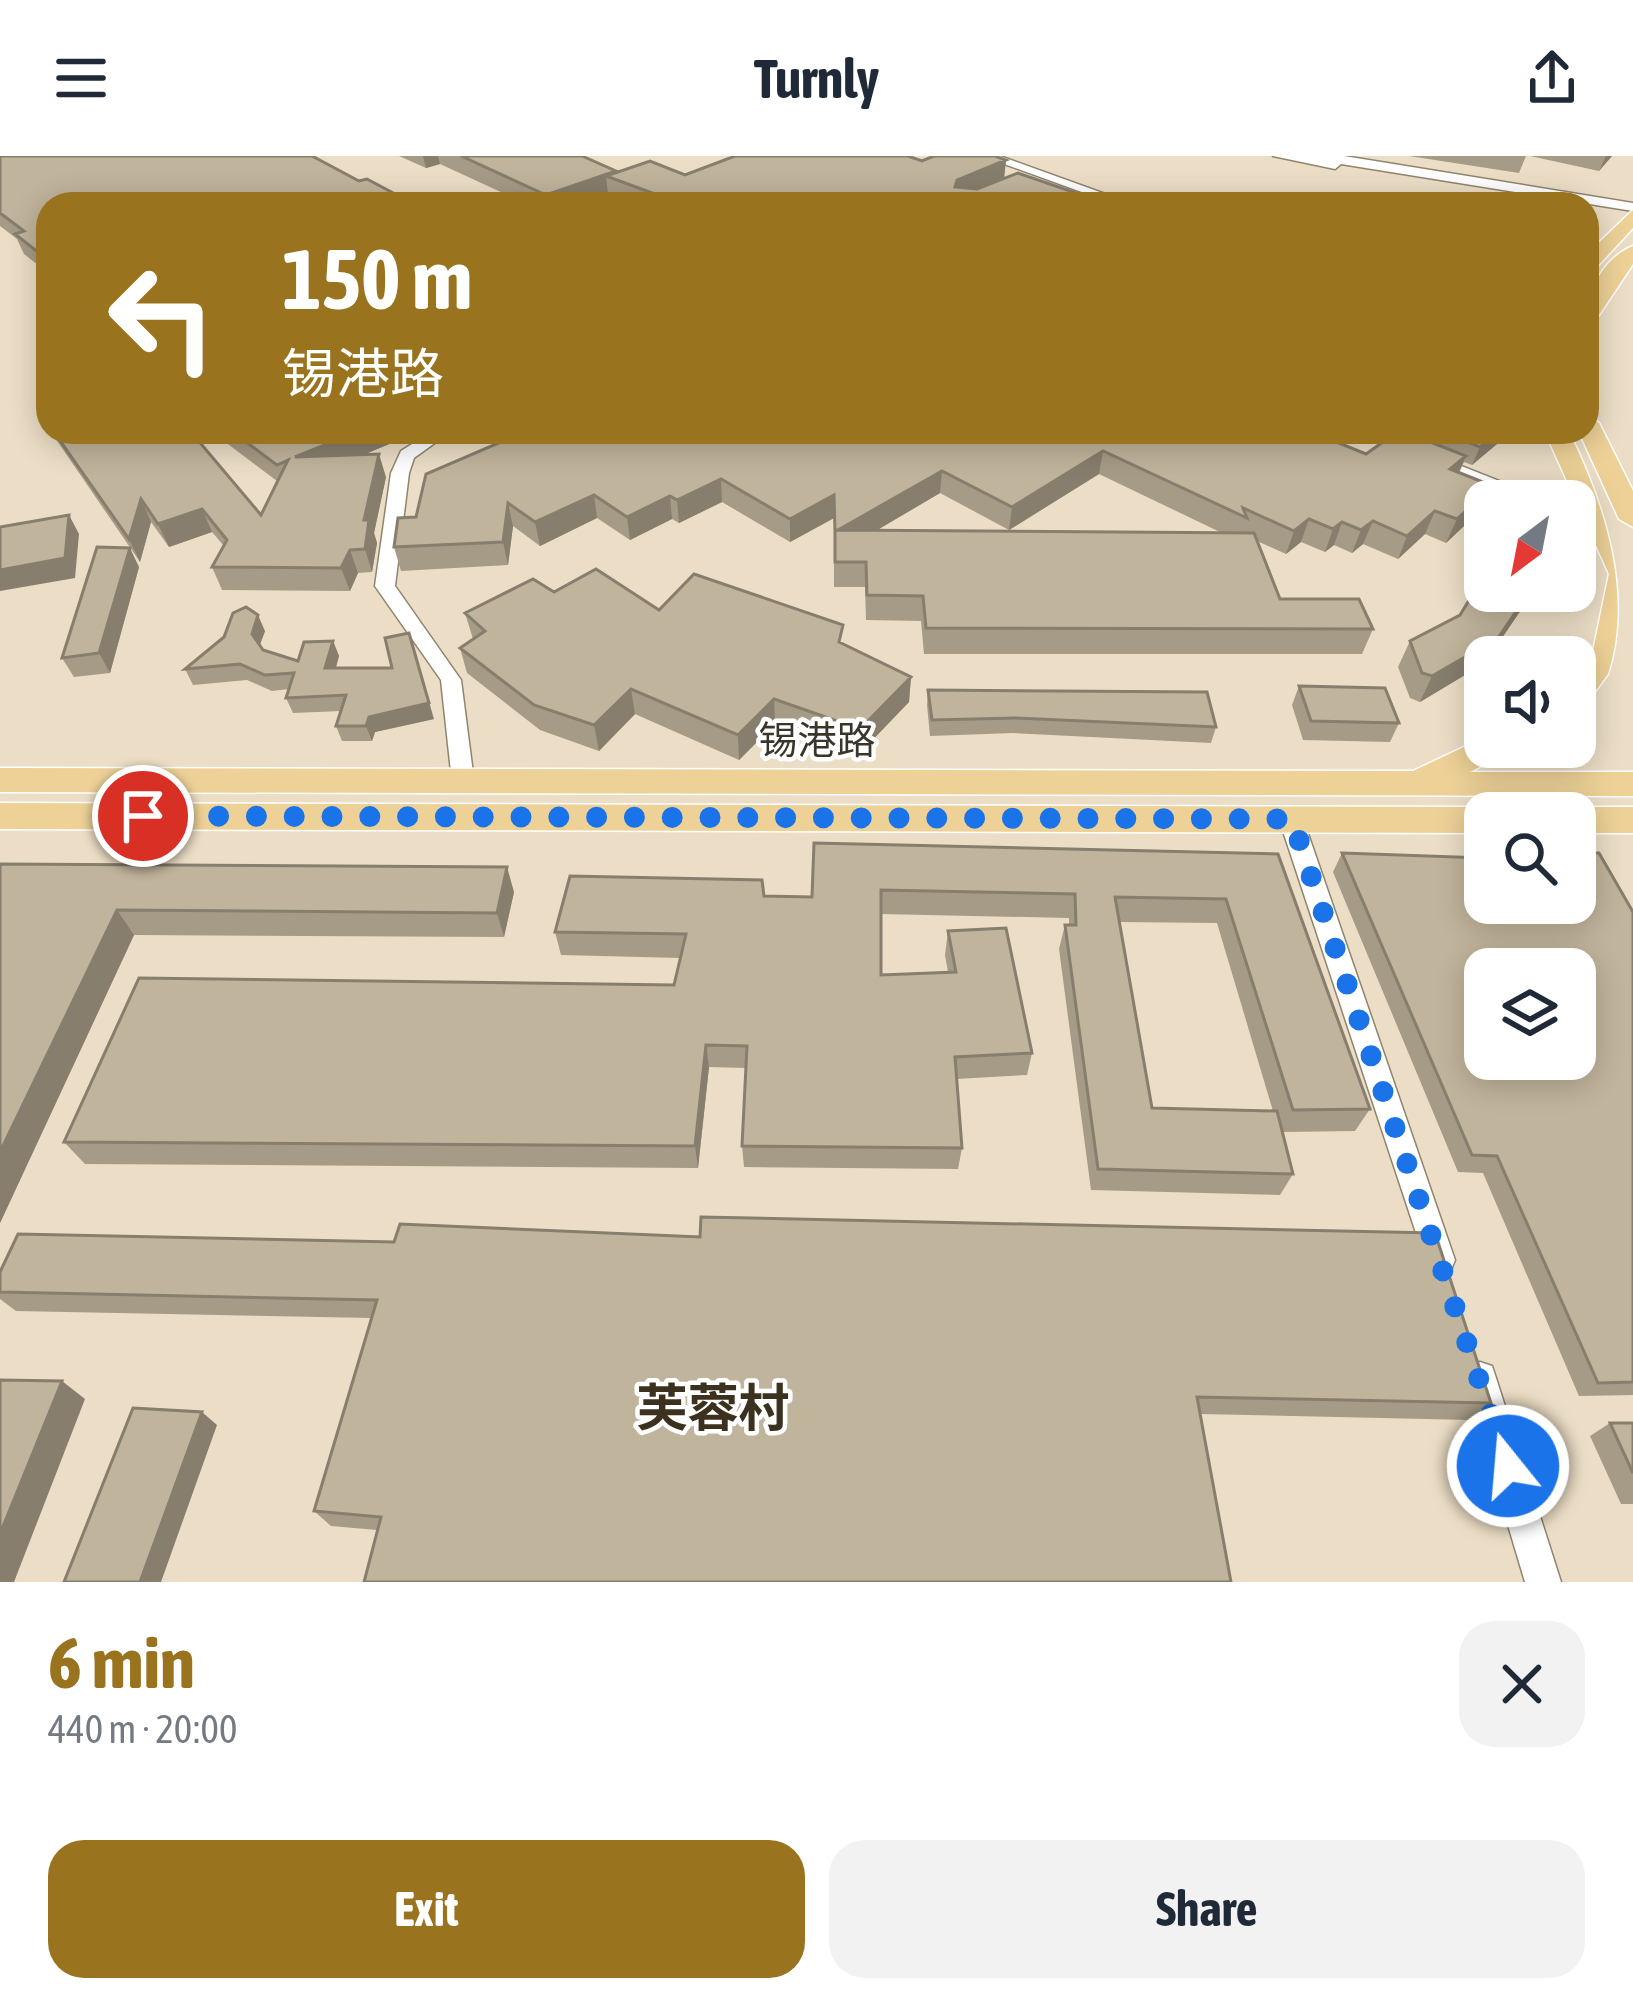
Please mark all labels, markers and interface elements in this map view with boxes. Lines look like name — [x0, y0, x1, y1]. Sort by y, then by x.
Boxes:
icon: menu — [48, 45, 114, 111]
icon: share — [1519, 45, 1585, 111]
text: Turnly — [754, 48, 879, 109]
text: 150 m — [282, 231, 472, 327]
icon: left — [84, 240, 240, 396]
text: 锡港路 — [282, 343, 444, 404]
north arrow — [1464, 480, 1596, 612]
map controls — [1464, 480, 1596, 1080]
button: sound — [1464, 636, 1596, 768]
street label: 锡港路 — [758, 718, 876, 762]
pin — [92, 765, 194, 867]
icon: arrive — [110, 783, 176, 849]
button: search — [1464, 792, 1596, 924]
button: layers — [1464, 948, 1596, 1080]
district label: 芙蓉村 — [636, 1378, 790, 1437]
position arrow — [1445, 1403, 1571, 1529]
text: 6 min — [48, 1621, 195, 1703]
button: close — [1459, 1621, 1585, 1747]
text: 440 m · 20:00 — [48, 1707, 237, 1751]
button: Exit — [48, 1840, 805, 1978]
button: Share — [829, 1840, 1585, 1978]

